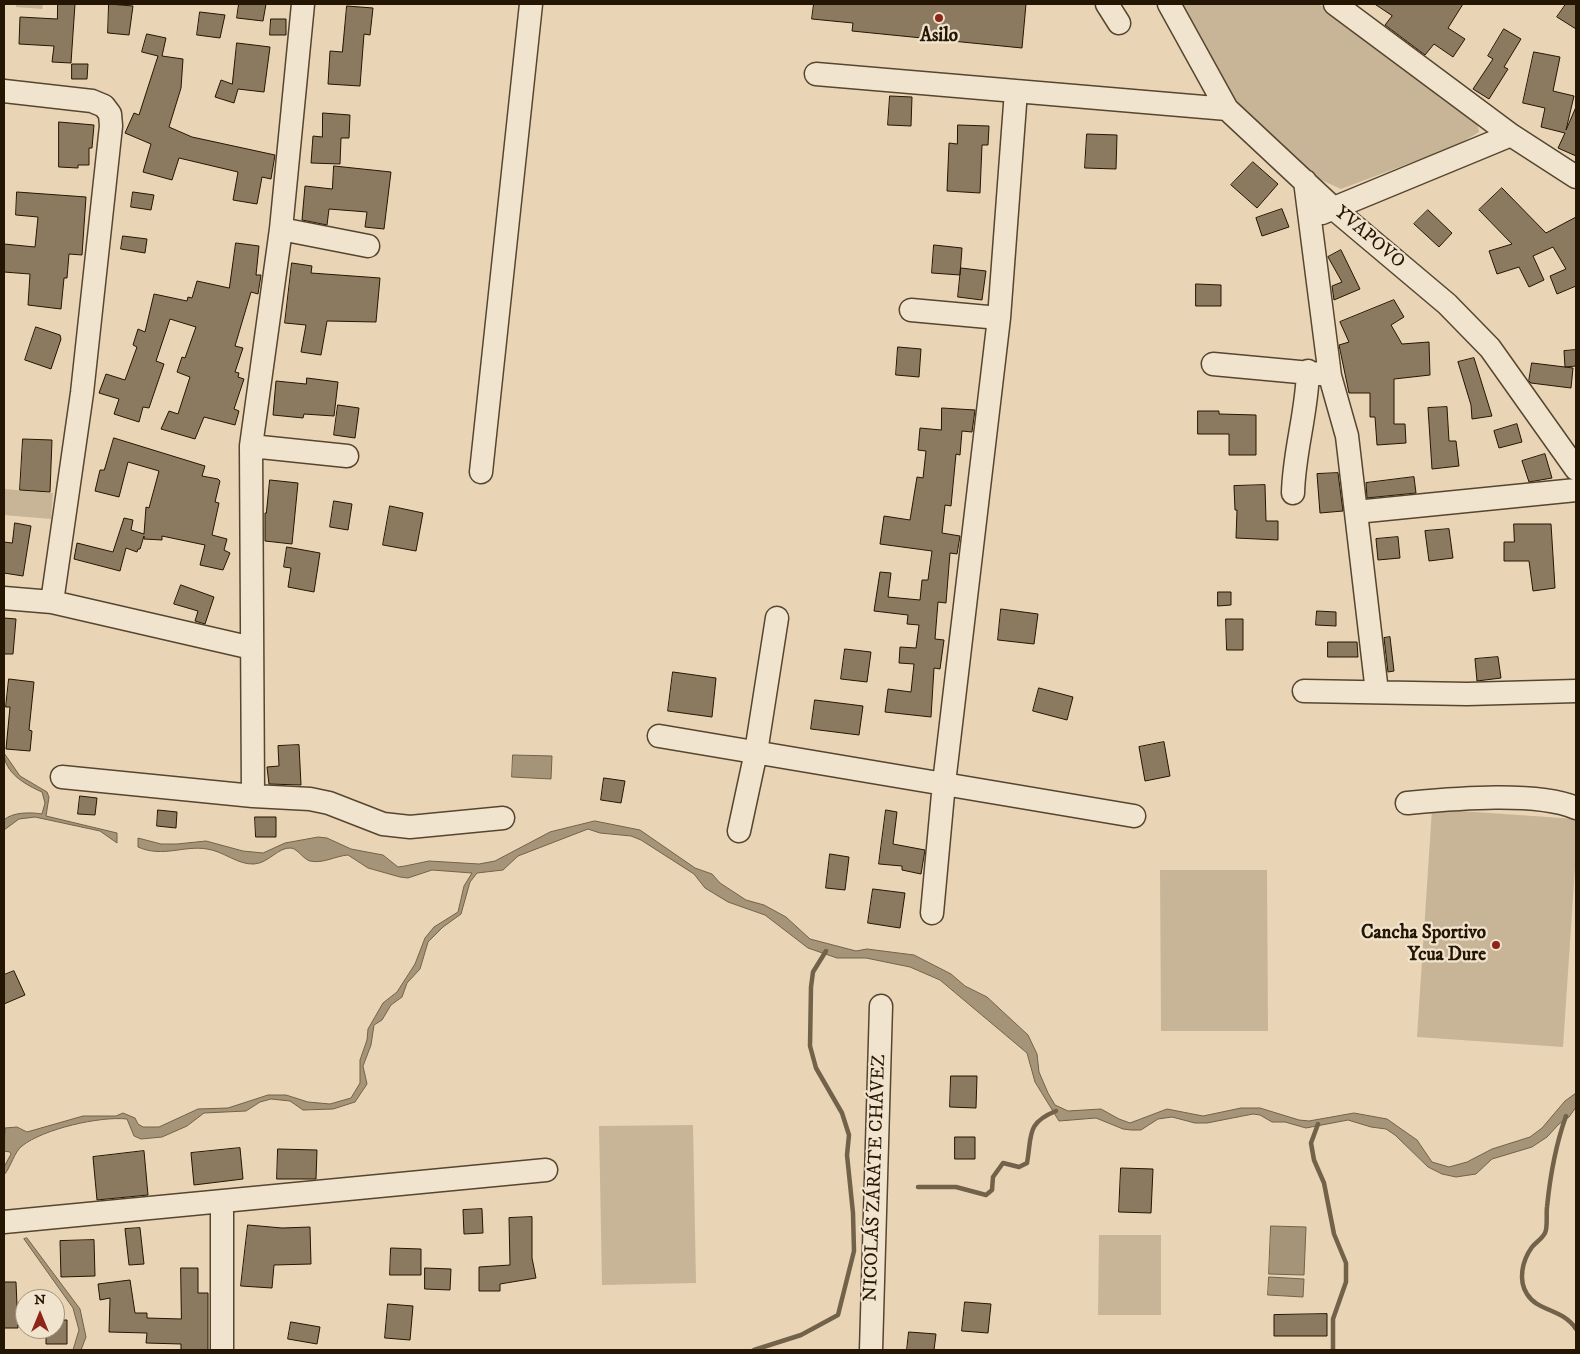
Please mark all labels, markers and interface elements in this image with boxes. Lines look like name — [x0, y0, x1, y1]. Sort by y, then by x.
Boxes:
marker: Asilo — [933, 12, 945, 24]
place label: Asilo — [920, 26, 958, 48]
street label: YVAPOVO — [1329, 202, 1409, 274]
place label: Cancha Sportivo Ycua Dure — [1361, 923, 1486, 967]
marker: Cancha Sportivo Ycua Dure — [1490, 939, 1502, 951]
street label: NICOLÁS ZÁRATE CHÁVEZ — [860, 1054, 892, 1302]
north arrow — [15, 1289, 65, 1339]
text: N — [34, 1291, 46, 1309]

